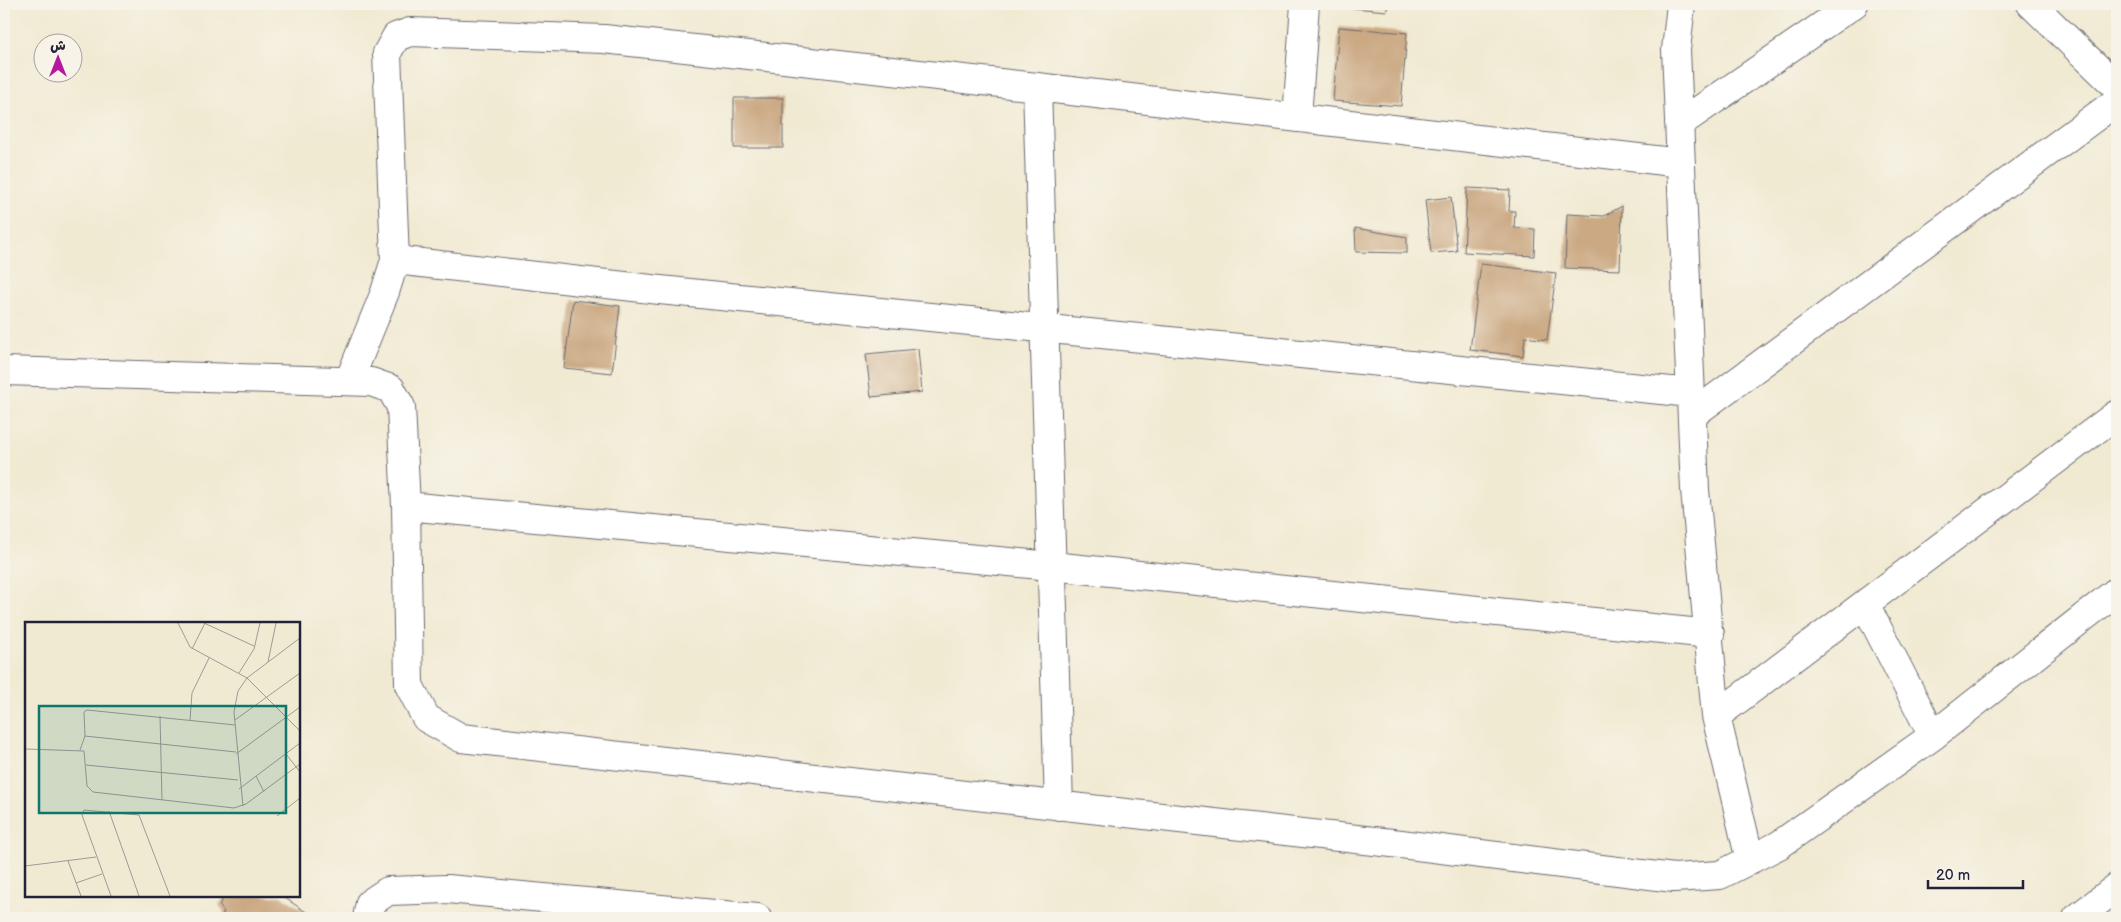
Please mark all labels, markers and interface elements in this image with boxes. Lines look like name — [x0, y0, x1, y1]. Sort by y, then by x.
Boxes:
north arrow — [32, 32, 82, 82]
text: ش — [50, 37, 66, 54]
inset map — [25, 622, 300, 897]
scale bar — [1928, 857, 2024, 889]
text: 20 m — [1936, 866, 1970, 885]

